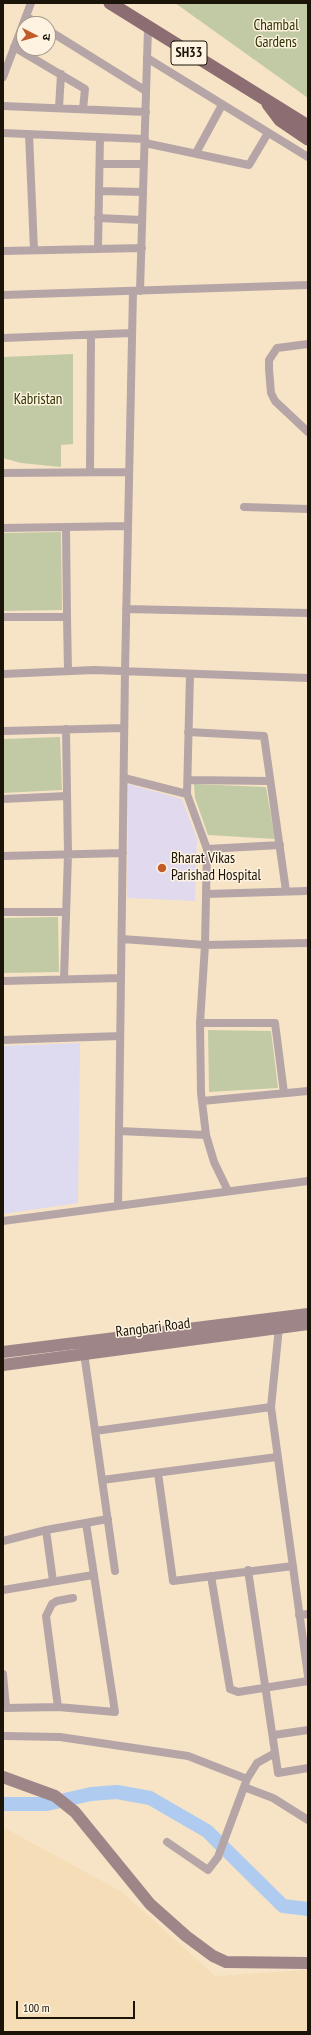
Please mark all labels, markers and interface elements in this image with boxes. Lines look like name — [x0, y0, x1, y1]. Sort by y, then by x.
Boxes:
north arrow — [16, 16, 56, 56]
park label: Chambal Gardens — [253, 17, 299, 52]
text: उ — [40, 33, 54, 41]
road number: SH33 — [171, 41, 207, 65]
park label: Kabristan — [14, 391, 62, 409]
place label: Bharat Vikas Parishad Hospital — [171, 850, 261, 885]
marker: Bharat Vikas Parishad Hospital — [156, 862, 168, 874]
street label: Rangbari Road — [115, 1315, 191, 1341]
scale bar — [18, 1993, 137, 2019]
text: 100 m — [23, 2000, 50, 2015]

